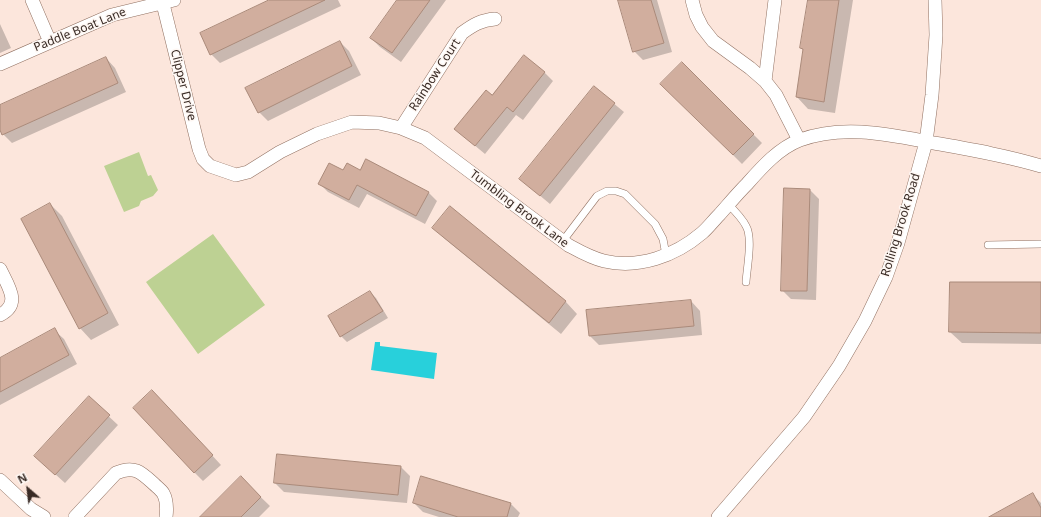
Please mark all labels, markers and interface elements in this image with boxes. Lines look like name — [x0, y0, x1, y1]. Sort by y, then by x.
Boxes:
street label: Paddle Boat Lane — [32, 5, 128, 55]
street label: Rainbow Court — [406, 36, 464, 114]
street label: Clipper Drive — [167, 48, 199, 122]
street label: Tumbling Brook Lane — [467, 167, 571, 251]
street label: Rolling Brook Road — [878, 172, 924, 278]
north arrow — [8, 469, 48, 509]
text: N — [15, 469, 30, 487]

